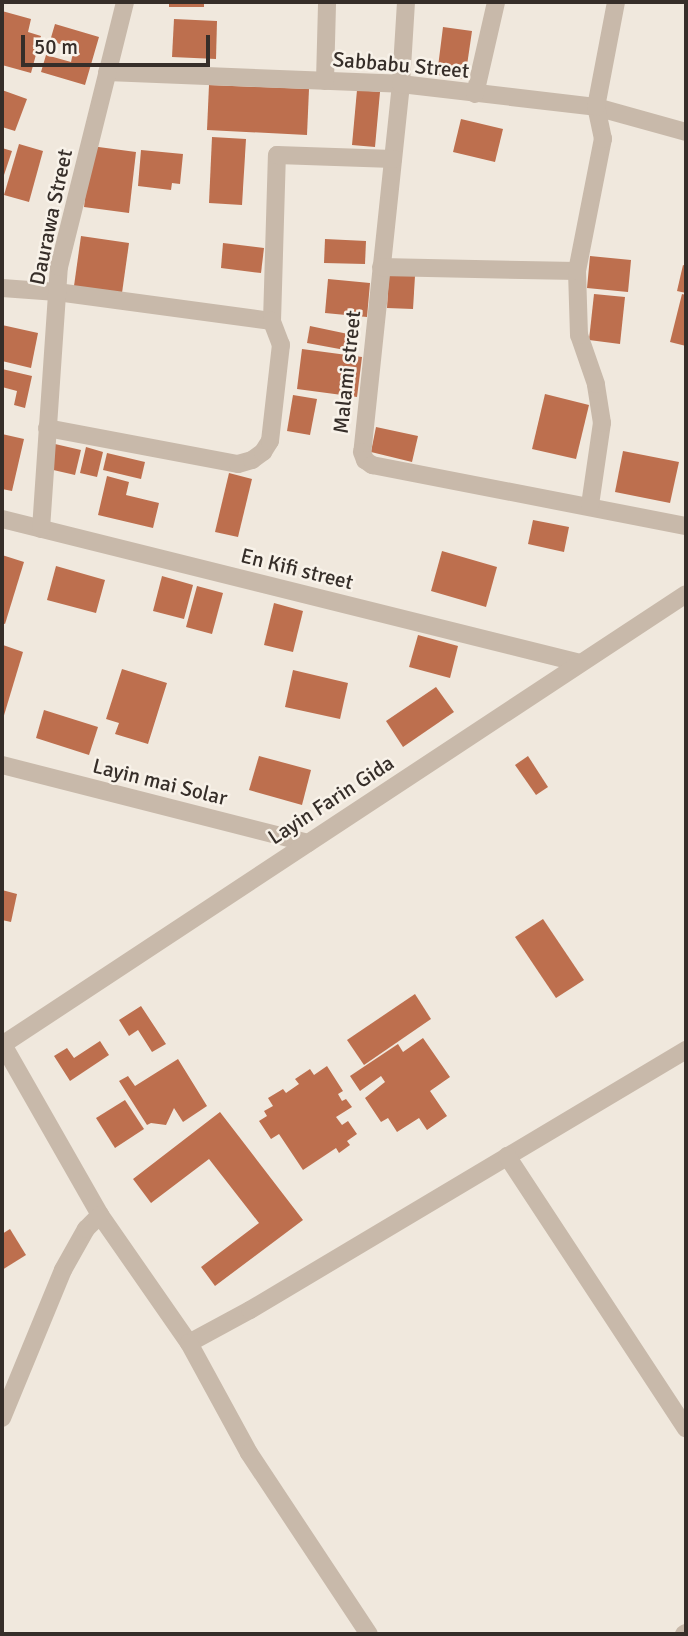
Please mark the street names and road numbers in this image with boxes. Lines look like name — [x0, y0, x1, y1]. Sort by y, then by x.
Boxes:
street label: Sabbabu Street — [332, 46, 470, 84]
street label: Daurawa Street — [24, 147, 78, 287]
street label: Malami street — [328, 309, 366, 435]
street label: En Kifi street — [238, 543, 356, 595]
street label: Layin Farin Gida — [263, 750, 399, 850]
street label: Layin mai Solar — [90, 753, 230, 811]

